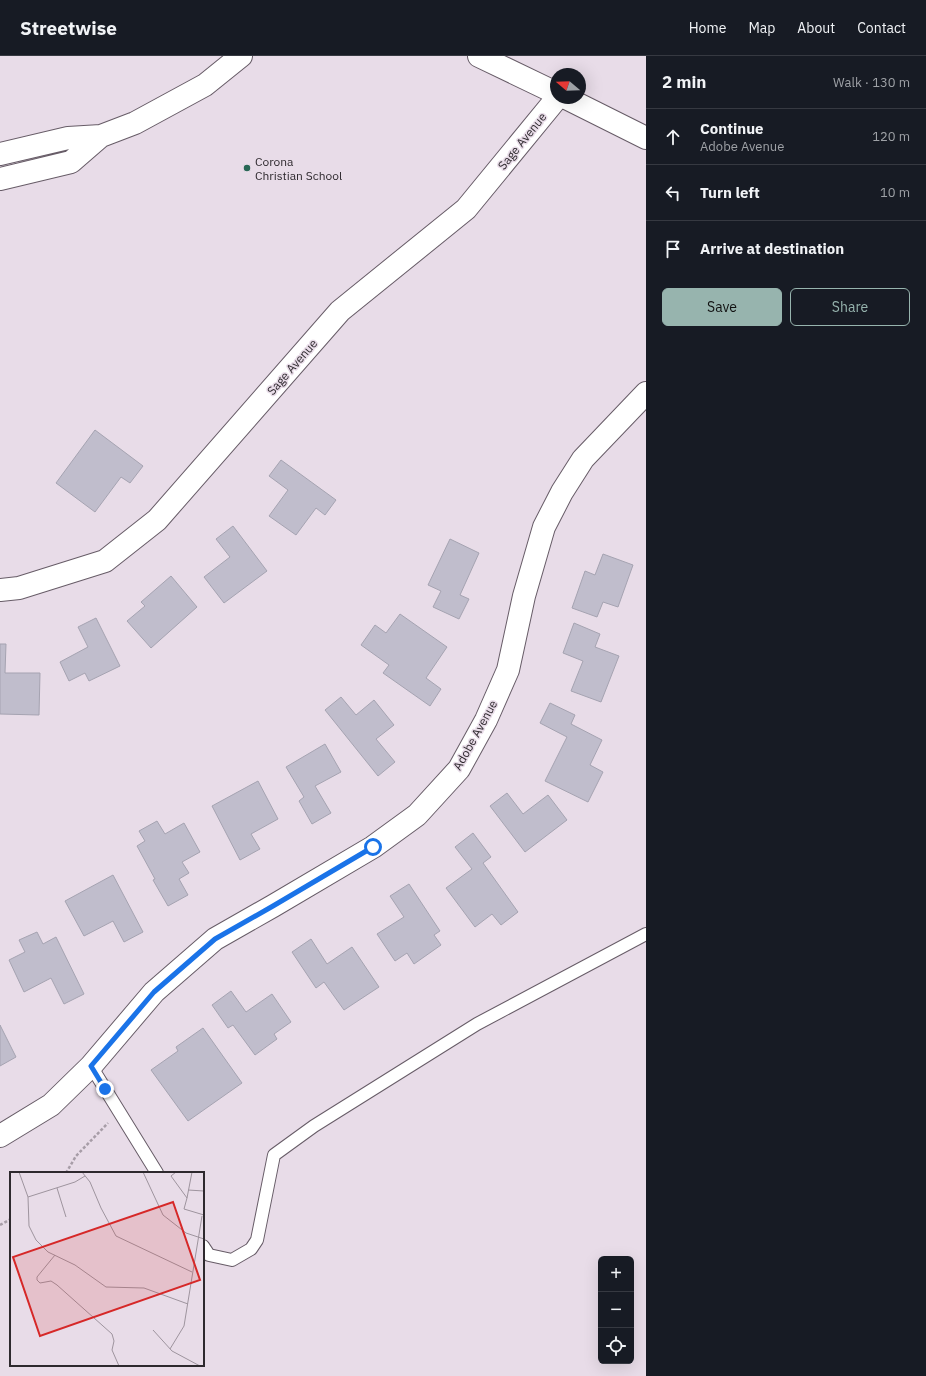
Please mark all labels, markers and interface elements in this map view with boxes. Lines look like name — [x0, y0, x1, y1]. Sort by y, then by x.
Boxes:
text: Streetwise — [20, 16, 117, 40]
text: Home — [689, 19, 726, 37]
text: Map — [748, 19, 775, 37]
text: About — [797, 19, 835, 37]
text: Contact — [857, 19, 906, 37]
north arrow — [550, 68, 586, 104]
text: 2 min — [662, 71, 706, 93]
text: Walk · 130 m — [833, 74, 910, 91]
street label: Sage Avenue — [494, 109, 550, 173]
text: Continue — [700, 119, 764, 138]
icon: ahead — [662, 126, 684, 148]
text: 120 m — [872, 128, 910, 145]
text: Adobe Avenue — [700, 138, 784, 155]
place label: Corona Christian School — [255, 154, 342, 183]
marker: Corona Christian School — [242, 163, 252, 173]
icon: left — [662, 182, 684, 204]
text: Turn left — [700, 183, 760, 202]
text: 10 m — [880, 184, 910, 201]
icon: arrive — [662, 238, 684, 260]
text: Arrive at destination — [700, 239, 844, 258]
button: Save — [662, 288, 782, 326]
button: Share — [790, 288, 910, 326]
street label: Sage Avenue — [264, 336, 321, 398]
street label: Adobe Avenue — [450, 697, 501, 773]
route start — [364, 838, 382, 856]
route end — [96, 1080, 114, 1098]
inset map — [10, 1172, 204, 1366]
map controls — [598, 1256, 634, 1364]
button: + — [598, 1256, 634, 1292]
button: − — [598, 1292, 634, 1328]
button: locate — [598, 1328, 634, 1364]

